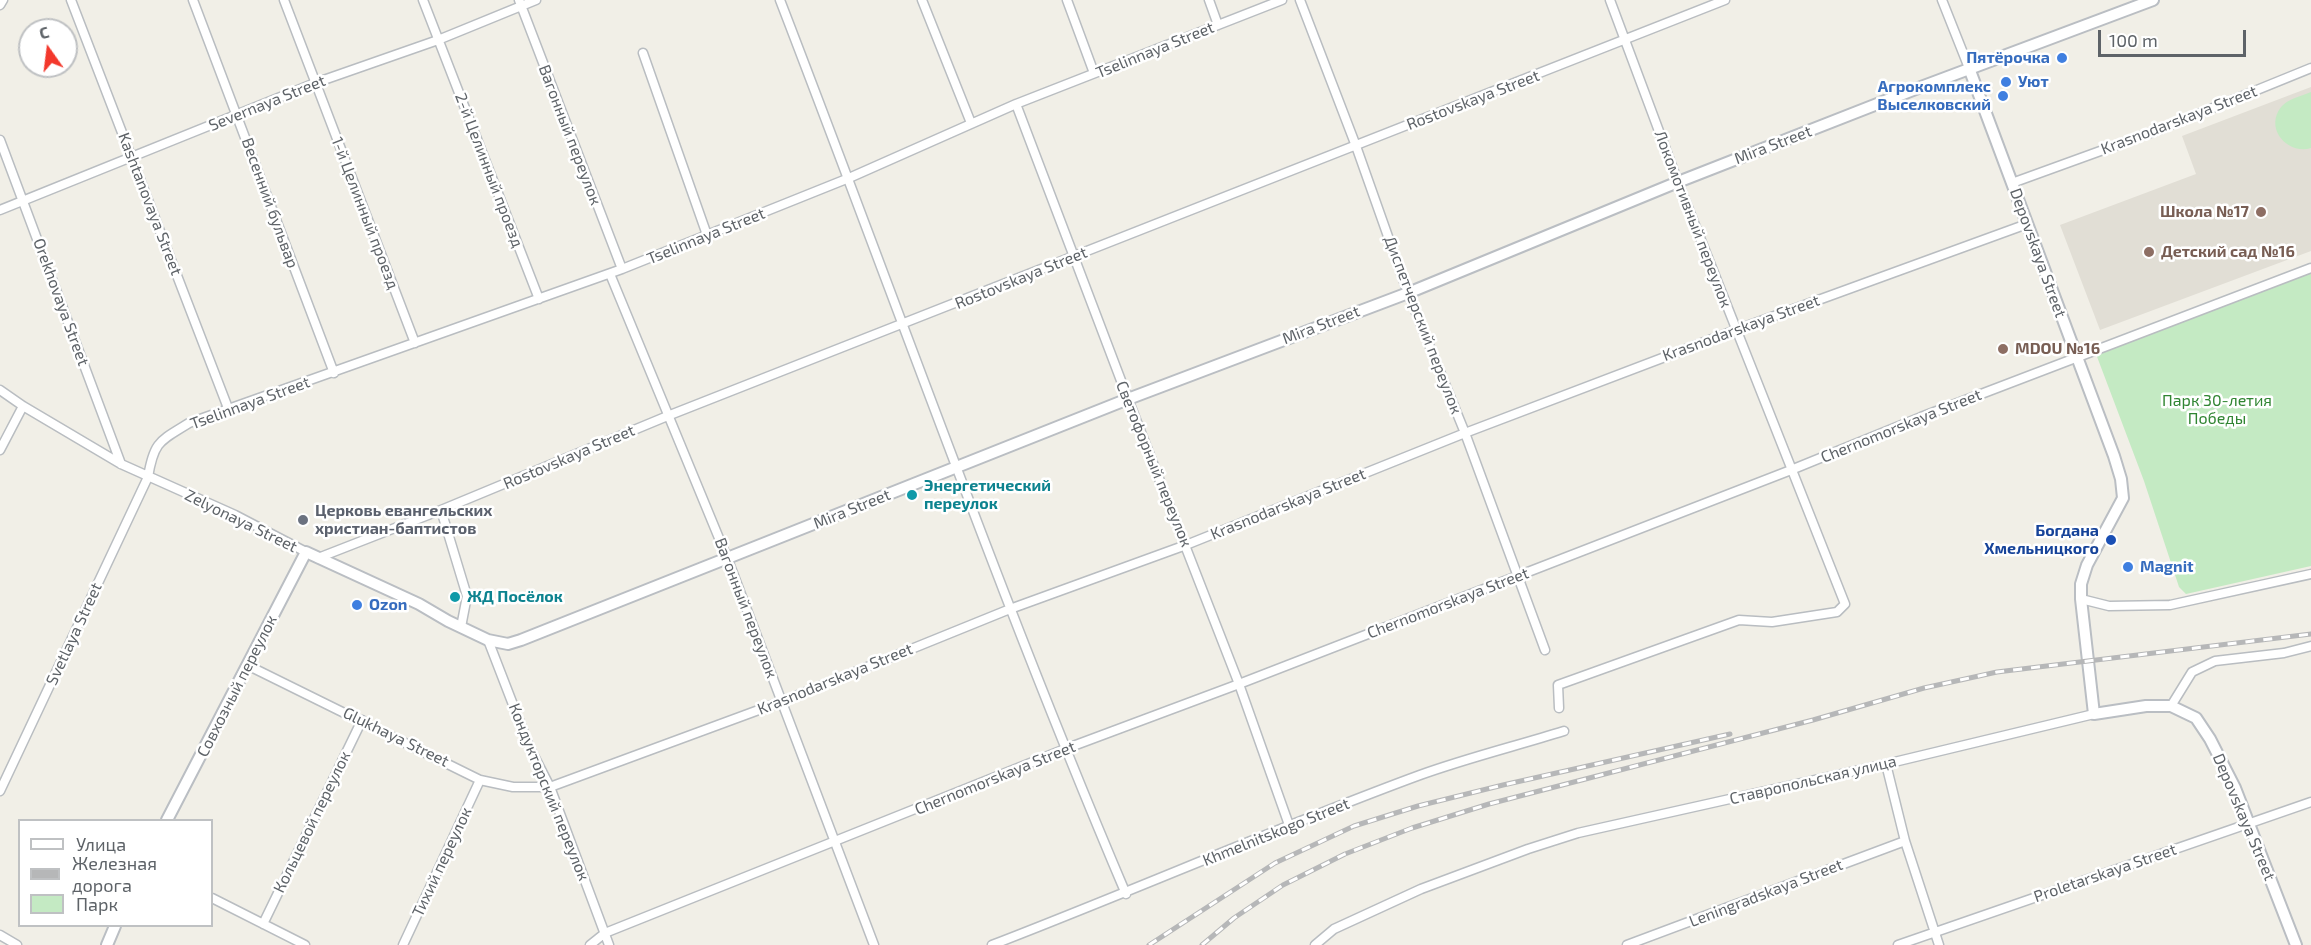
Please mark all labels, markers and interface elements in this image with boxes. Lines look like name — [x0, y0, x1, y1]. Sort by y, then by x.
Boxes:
north arrow — [18, 18, 78, 78]
street label: Tselinnaya Street — [1093, 18, 1217, 82]
scale bar — [2101, 18, 2250, 56]
text: С — [37, 22, 51, 42]
text: 100 m — [2109, 29, 2158, 51]
place label: Пятёрочка — [1966, 48, 2050, 68]
marker: Пятёрочка — [2055, 51, 2069, 65]
street label: Вагонный переулок — [534, 62, 606, 208]
street label: Rostovskaya Street — [1404, 66, 1542, 134]
street label: Severnaya Street — [206, 71, 328, 135]
place label: Уют — [2018, 72, 2049, 92]
marker: Уют — [1999, 75, 2013, 89]
place label: Агрокомплекс Выселковский — [1877, 77, 1991, 115]
street label: Krasnodarskaya Street — [2098, 81, 2260, 159]
marker: Агрокомплекс Выселковский — [1996, 89, 2010, 103]
street label: 2-й Целинный проезд — [451, 90, 527, 250]
street label: Mira Street — [1732, 121, 1814, 169]
street label: Локомотивный переулок — [1650, 128, 1736, 310]
street label: Kashtanovaya Street — [114, 130, 186, 278]
street label: 1-й Целинный проезд — [327, 134, 403, 292]
street label: Весенний бульвар — [238, 135, 302, 271]
street label: Depovskaya Street — [2006, 186, 2070, 320]
place label: Школа №17 — [2160, 202, 2249, 222]
street label: Tselinnaya Street — [644, 204, 768, 268]
marker: Школа №17 — [2254, 205, 2268, 219]
street label: Диспетчерский переулок — [1380, 233, 1466, 417]
street label: Orekhovaya Street — [29, 236, 93, 368]
place label: Детский сад №16 — [2161, 242, 2295, 262]
street label: Rostovskaya Street — [952, 243, 1090, 313]
marker: Детский сад №16 — [2142, 245, 2156, 259]
street label: Krasnodarskaya Street — [1660, 291, 1822, 365]
street label: Mira Street — [1280, 301, 1362, 349]
place label: MDOU №16 — [2015, 339, 2100, 359]
marker: MDOU №16 — [1996, 342, 2010, 356]
street label: Tselinnaya Street — [188, 372, 312, 434]
street label: Светофорный переулок — [1112, 378, 1196, 550]
street label: Chernomorskaya Street — [1818, 385, 1984, 467]
park label: Парк 30-летия Победы — [2162, 391, 2272, 429]
street label: Rostovskaya Street — [500, 421, 638, 493]
street label: Krasnodarskaya Street — [1208, 464, 1368, 544]
place label: Энергетический переулок — [924, 476, 1051, 514]
street label: Zelyonaya Street — [182, 485, 300, 557]
street label: Mira Street — [811, 485, 893, 533]
marker: Энергетический переулок — [905, 488, 919, 502]
place label: Церковь евангельских христиан-баптистов — [315, 501, 492, 539]
marker: Церковь евангельских христиан-баптистов — [296, 513, 310, 527]
place label: Богдана Хмельницкого — [1984, 521, 2099, 559]
marker: Богдана Хмельницкого — [2104, 533, 2118, 547]
street label: Вагонный переулок — [710, 535, 782, 681]
place label: Magnit — [2140, 557, 2194, 577]
marker: Magnit — [2121, 560, 2135, 574]
street label: Chernomorskaya Street — [1364, 563, 1532, 643]
street label: Svetlaya Street — [42, 580, 106, 688]
place label: ЖД Посёлок — [467, 587, 563, 607]
marker: ЖД Посёлок — [448, 590, 462, 604]
place label: Ozon — [369, 595, 407, 615]
marker: Ozon — [350, 598, 364, 612]
street label: Совхозный переулок — [193, 612, 281, 760]
street label: Krasnodarskaya Street — [755, 639, 915, 719]
street label: Кондукторский переулок — [505, 700, 593, 884]
street label: Glukhaya Street — [340, 703, 452, 771]
street label: Chernomorskaya Street — [912, 737, 1078, 819]
street label: Кольцевой переулок — [269, 748, 355, 896]
street label: Ставропольская улица — [1728, 751, 1898, 809]
street label: Depovskaya Street — [2209, 751, 2279, 883]
street label: Khmelnitskogo Street — [1200, 794, 1352, 870]
street label: Тихий переулок — [408, 804, 476, 920]
legend — [18, 819, 213, 927]
text: Улица — [76, 833, 126, 855]
street label: Proletarskaya Street — [2031, 840, 2179, 906]
text: Железная дорога — [72, 852, 157, 896]
street label: Leningradskaya Street — [1687, 855, 1845, 931]
text: Парк — [76, 893, 118, 915]

